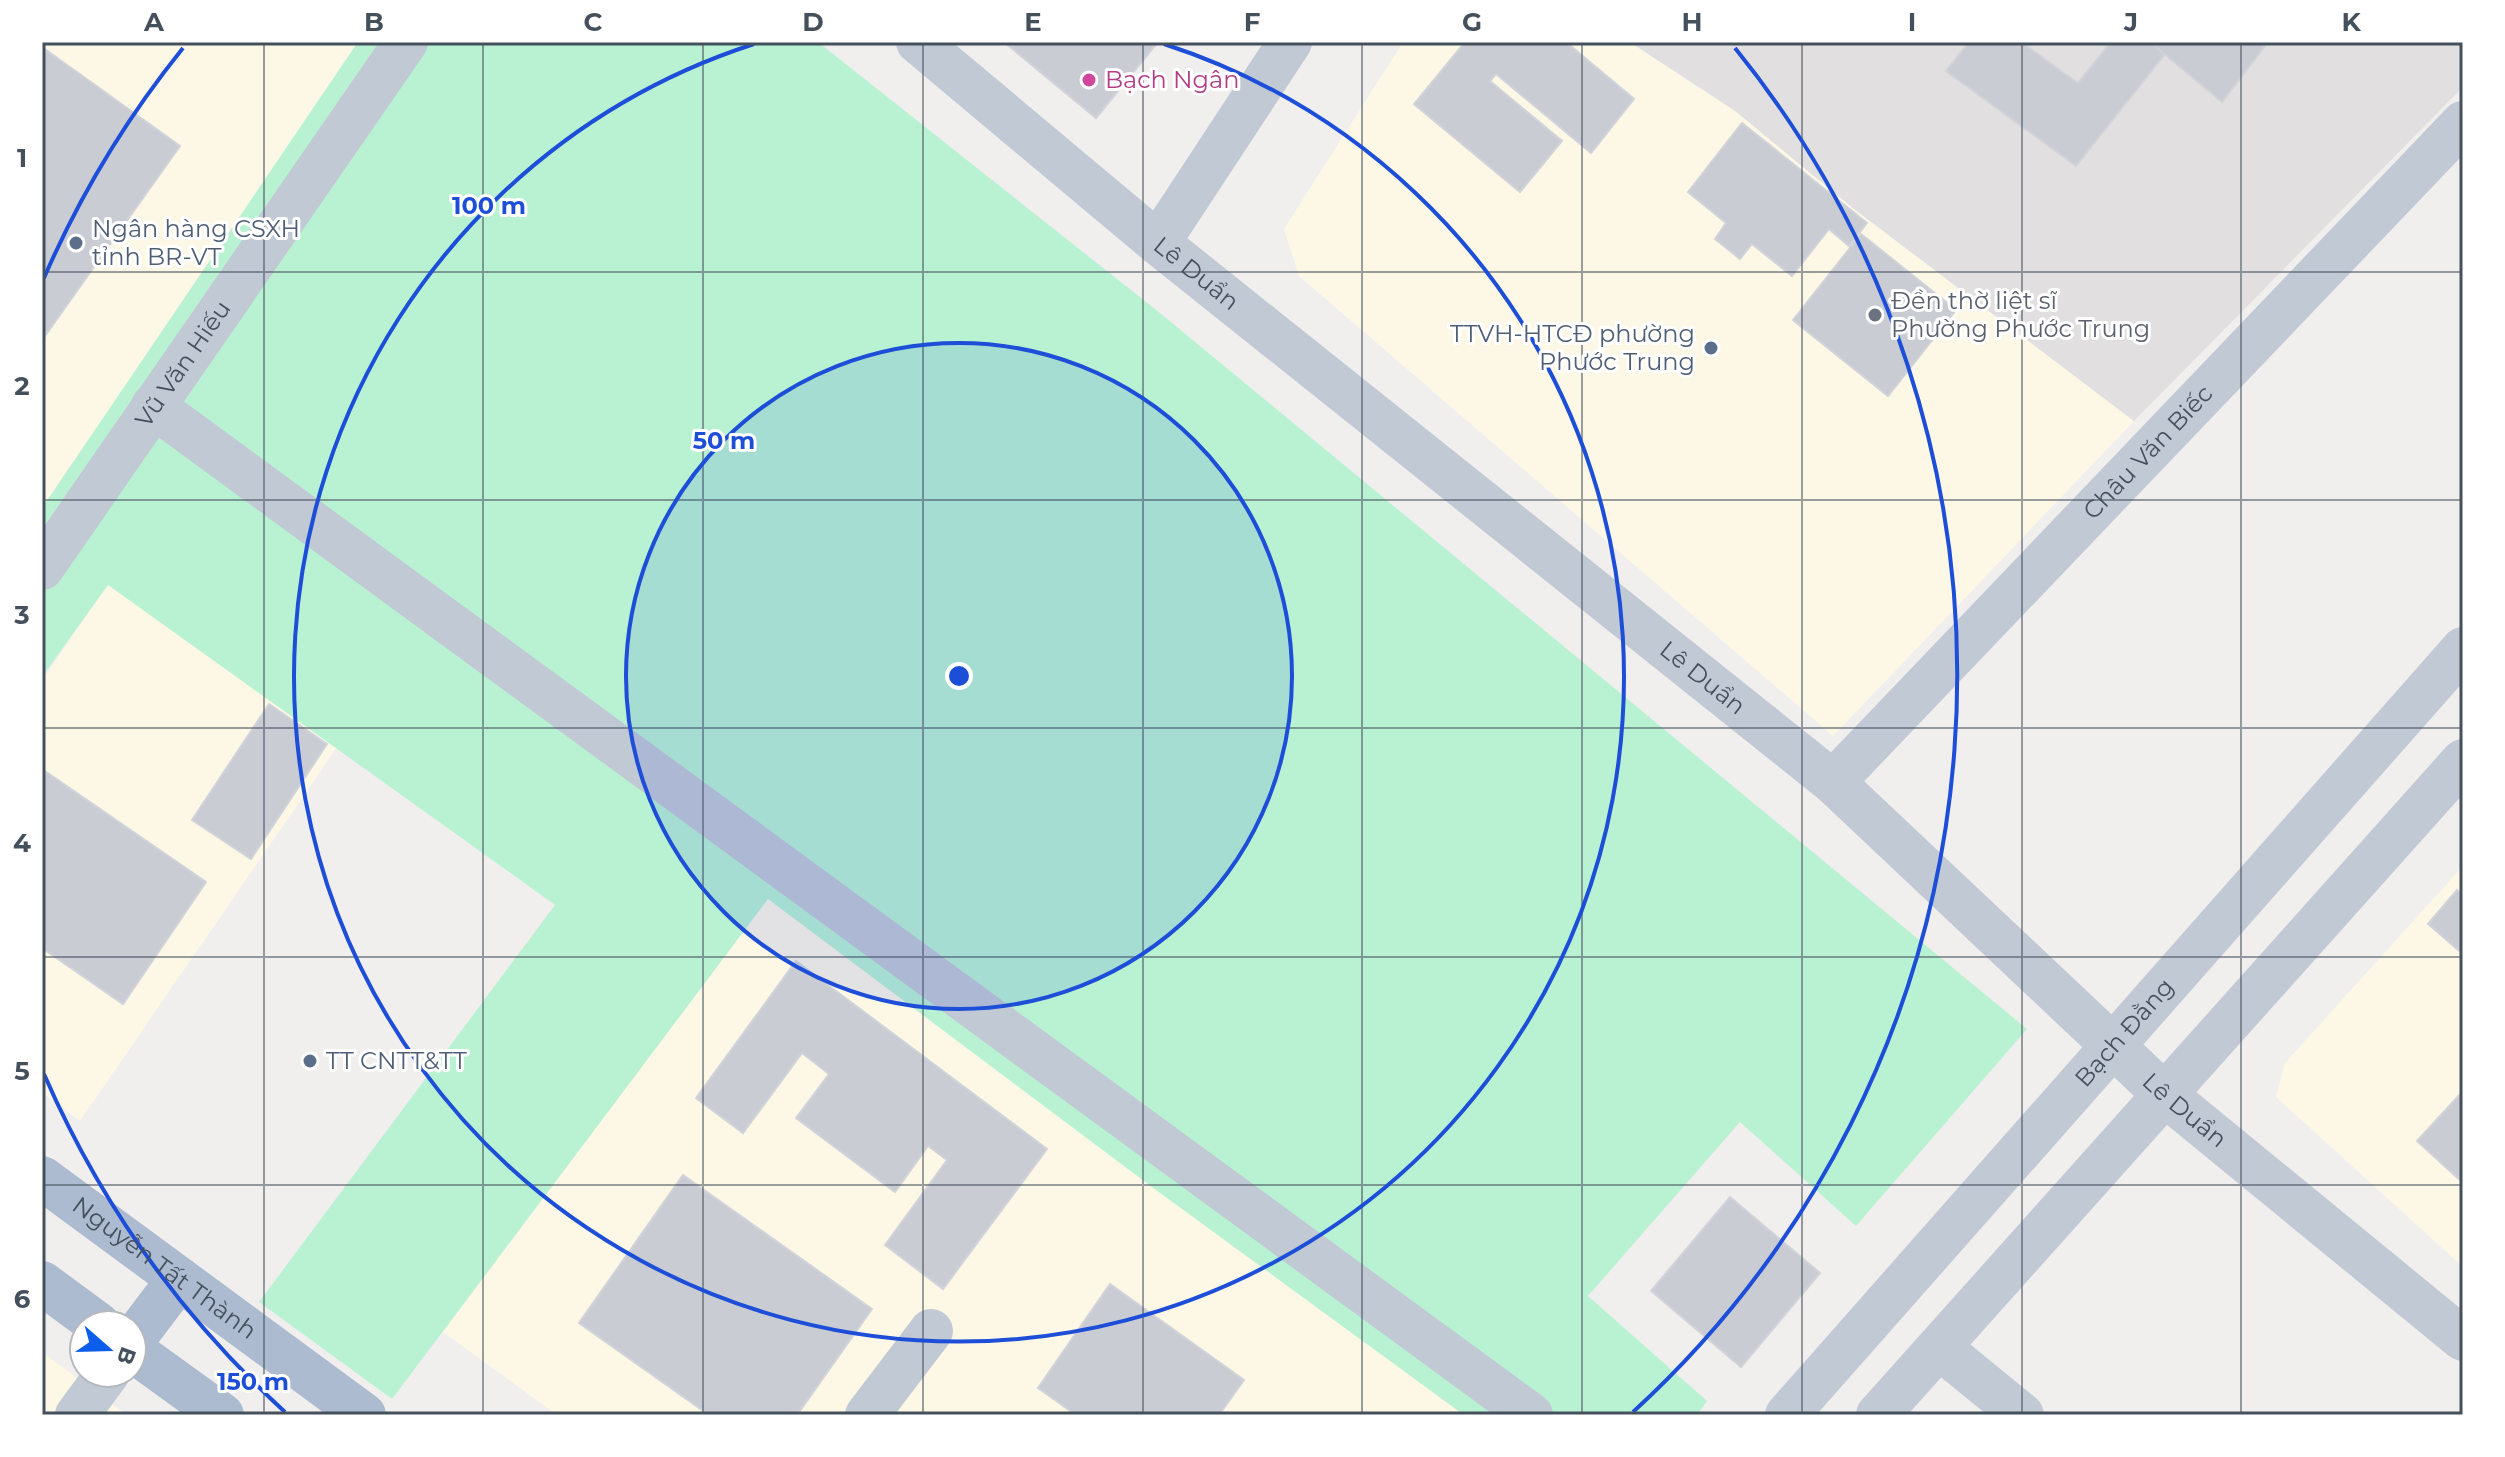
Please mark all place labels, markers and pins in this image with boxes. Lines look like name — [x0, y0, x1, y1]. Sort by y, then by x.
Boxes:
place label: Bạch Ngân — [1105, 65, 1239, 94]
marker: Bạch Ngân — [1080, 71, 1098, 89]
place label: Ngân hàng CSXH tỉnh BR-VT — [92, 214, 300, 271]
marker: Ngân hàng CSXH tỉnh BR-VT — [67, 234, 85, 252]
place label: Đền thờ liệt sĩ Phường Phước Trung — [1891, 286, 2150, 343]
marker: Đền thờ liệt sĩ Phường Phước Trung — [1866, 306, 1884, 324]
place label: TTVH-HTCĐ phường Phước Trung — [1450, 319, 1695, 376]
marker: TTVH-HTCĐ phường Phước Trung — [1702, 339, 1720, 357]
centre of rings — [945, 662, 973, 690]
place label: TT CNTT&TT — [326, 1046, 467, 1075]
marker: TT CNTT&TT — [301, 1052, 319, 1070]

